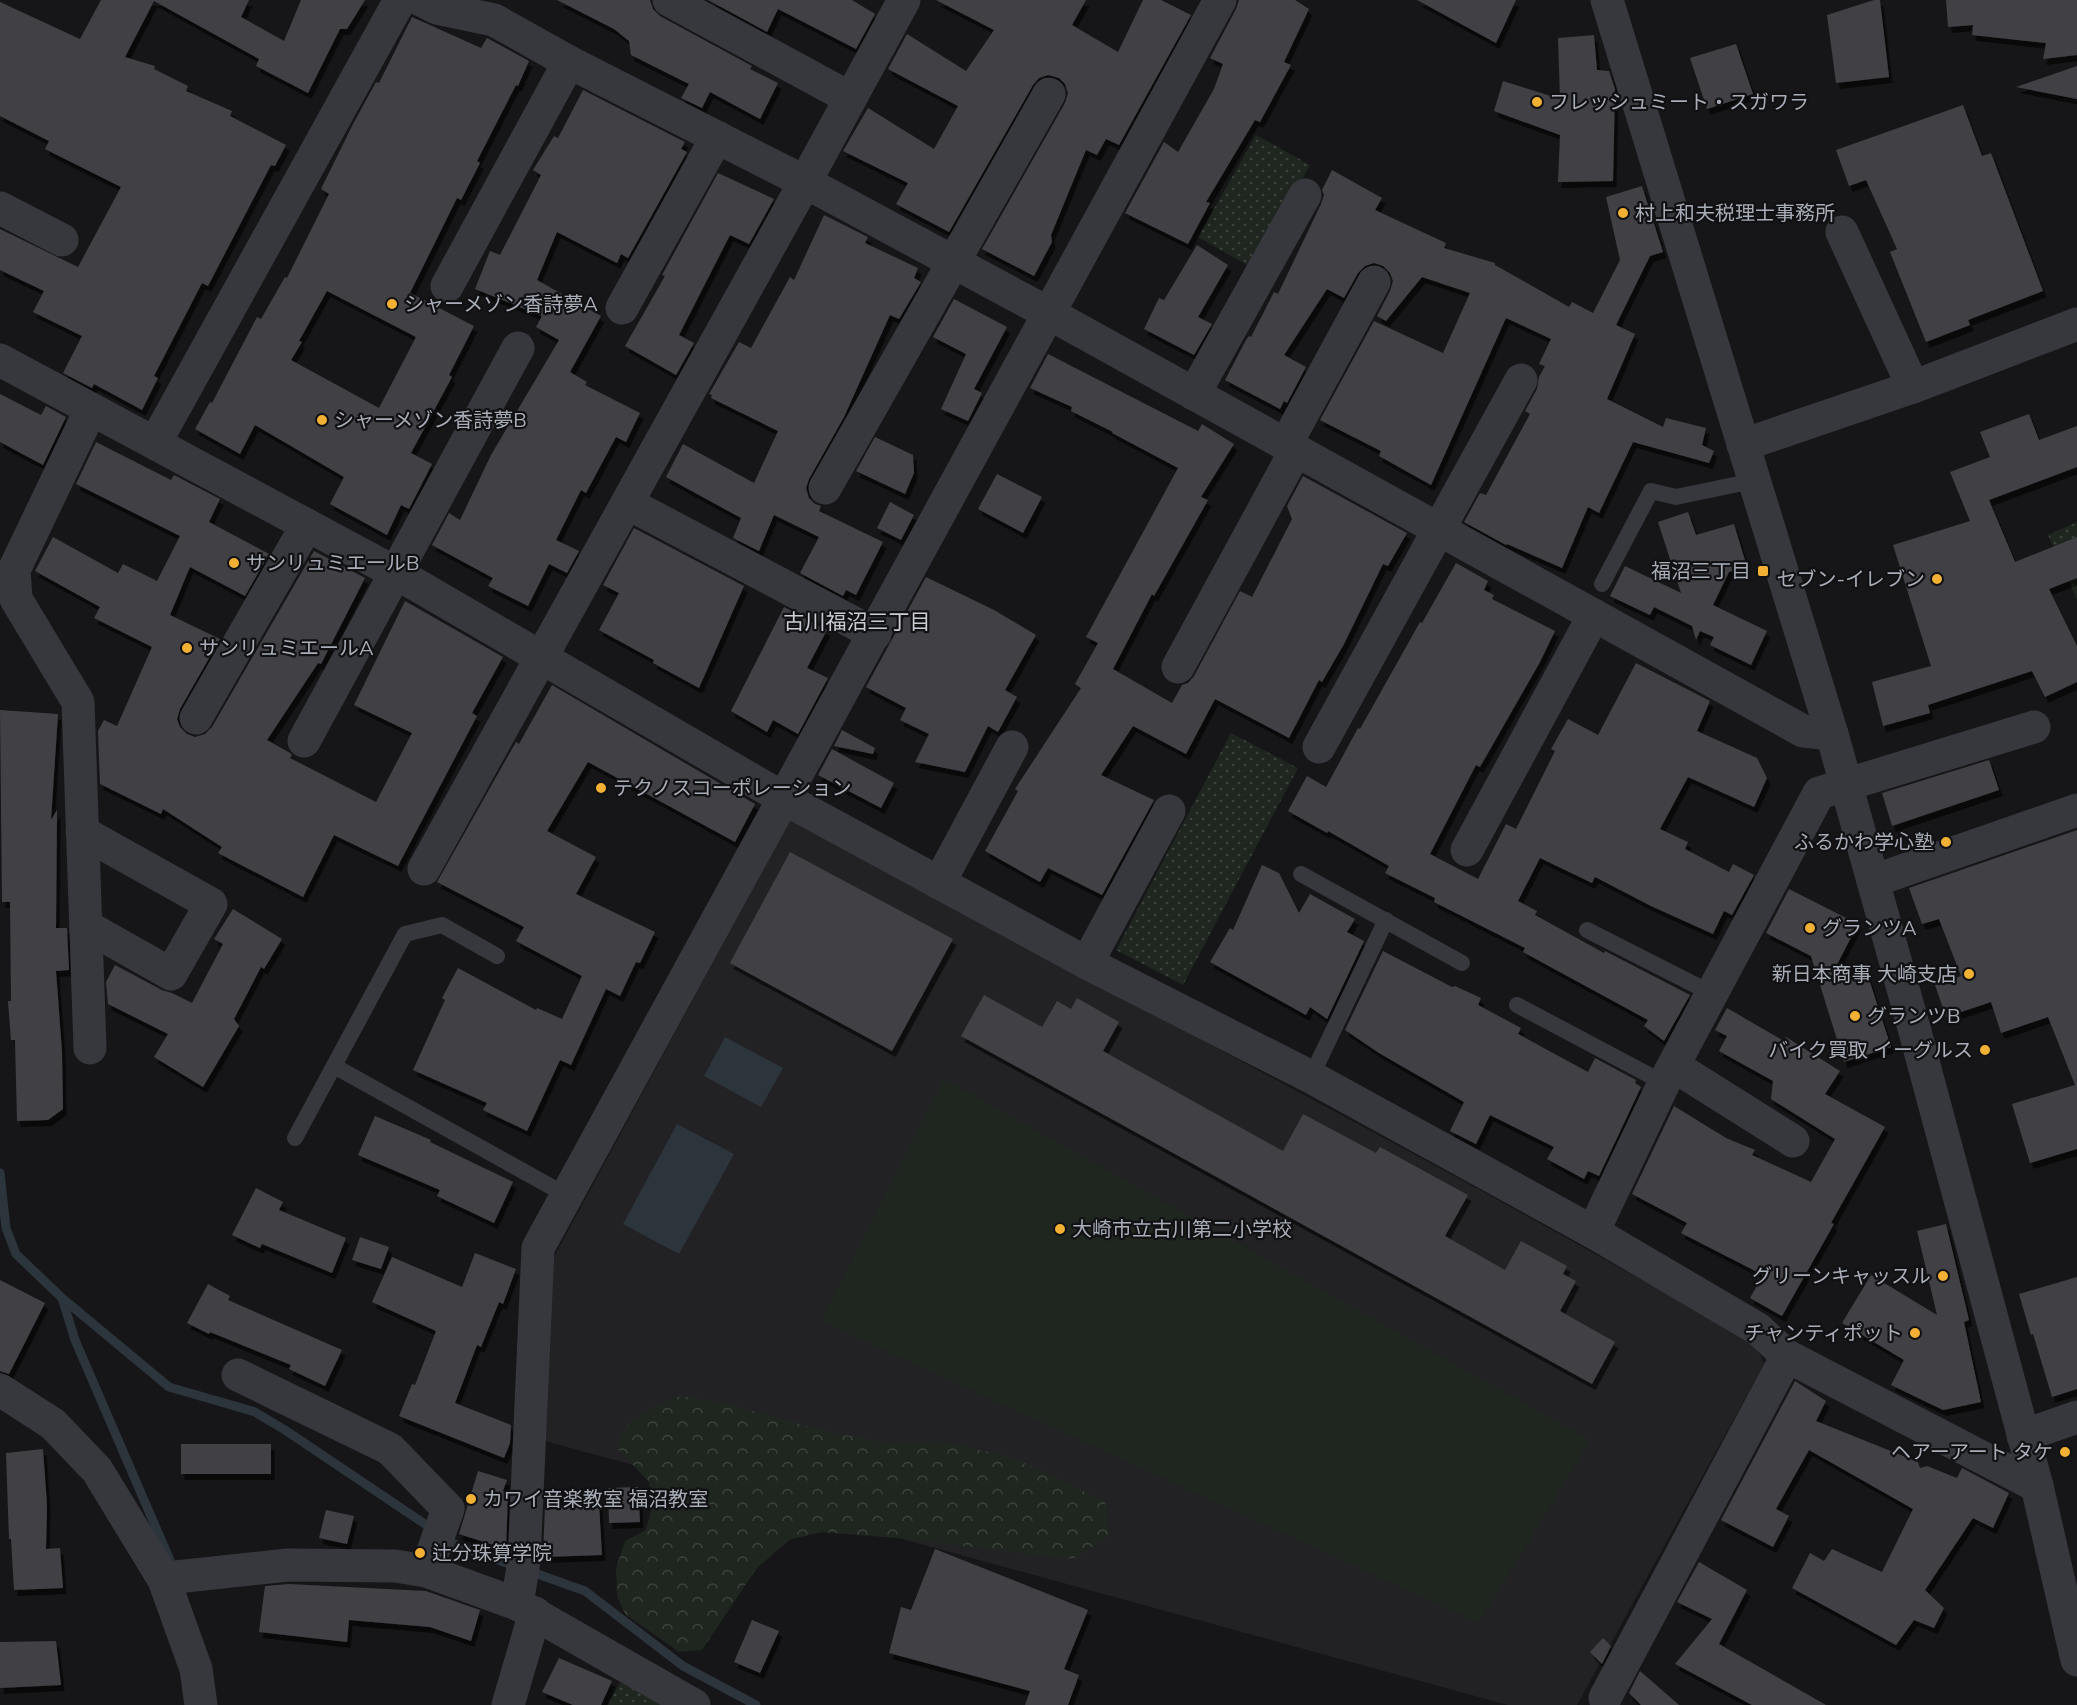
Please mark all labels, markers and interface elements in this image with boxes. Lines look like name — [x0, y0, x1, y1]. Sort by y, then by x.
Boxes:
place label: フレッシュミート・スガワラ — [1549, 89, 1809, 116]
marker: フレッシュミート・スガワラ — [1530, 95, 1544, 109]
place label: 村上和夫税理士事務所 — [1635, 200, 1835, 227]
marker: 村上和夫税理士事務所 — [1616, 206, 1630, 220]
place label: シャーメゾン香詩夢A — [404, 291, 598, 318]
marker: シャーメゾン香詩夢A — [385, 297, 399, 311]
place label: シャーメゾン香詩夢B — [334, 407, 527, 434]
marker: シャーメゾン香詩夢B — [315, 413, 329, 427]
place label: サンリュミエールB — [246, 550, 420, 577]
marker: サンリュミエールB — [227, 556, 241, 570]
place label: 福沼三丁目 — [1651, 558, 1751, 585]
marker: 福沼三丁目 — [1756, 564, 1770, 578]
place label: セブン-イレブン — [1777, 566, 1925, 593]
marker: セブン-イレブン — [1930, 572, 1944, 586]
district label: 古川福沼三丁目 — [784, 608, 931, 636]
place label: サンリュミエールA — [199, 635, 374, 662]
marker: サンリュミエールA — [180, 641, 194, 655]
place label: テクノスコーポレーション — [613, 775, 851, 802]
marker: テクノスコーポレーション — [594, 781, 608, 795]
place label: ふるかわ学心塾 — [1794, 829, 1934, 856]
marker: ふるかわ学心塾 — [1939, 835, 1953, 849]
place label: グランツA — [1822, 915, 1917, 942]
marker: グランツA — [1803, 921, 1817, 935]
place label: 新日本商事 大崎支店 — [1772, 961, 1957, 988]
marker: 新日本商事 大崎支店 — [1962, 967, 1976, 981]
place label: グランツB — [1867, 1003, 1961, 1030]
marker: グランツB — [1848, 1009, 1862, 1023]
place label: バイク買取 イーグルス — [1768, 1037, 1973, 1064]
marker: バイク買取 イーグルス — [1978, 1043, 1992, 1057]
place label: 大崎市立古川第二小学校 — [1072, 1216, 1292, 1243]
marker: 大崎市立古川第二小学校 — [1053, 1222, 1067, 1236]
place label: グリーンキャッスル — [1752, 1263, 1931, 1290]
marker: グリーンキャッスル — [1936, 1269, 1950, 1283]
place label: チャンティポット — [1744, 1320, 1903, 1347]
marker: チャンティポット — [1908, 1326, 1922, 1340]
place label: ヘアーアート タケ — [1891, 1439, 2053, 1466]
marker: ヘアーアート タケ — [2058, 1445, 2072, 1459]
place label: カワイ音楽教室 福沼教室 — [483, 1486, 708, 1513]
marker: カワイ音楽教室 福沼教室 — [464, 1492, 478, 1506]
place label: 辻分珠算学院 — [432, 1540, 552, 1567]
marker: 辻分珠算学院 — [413, 1546, 427, 1560]

